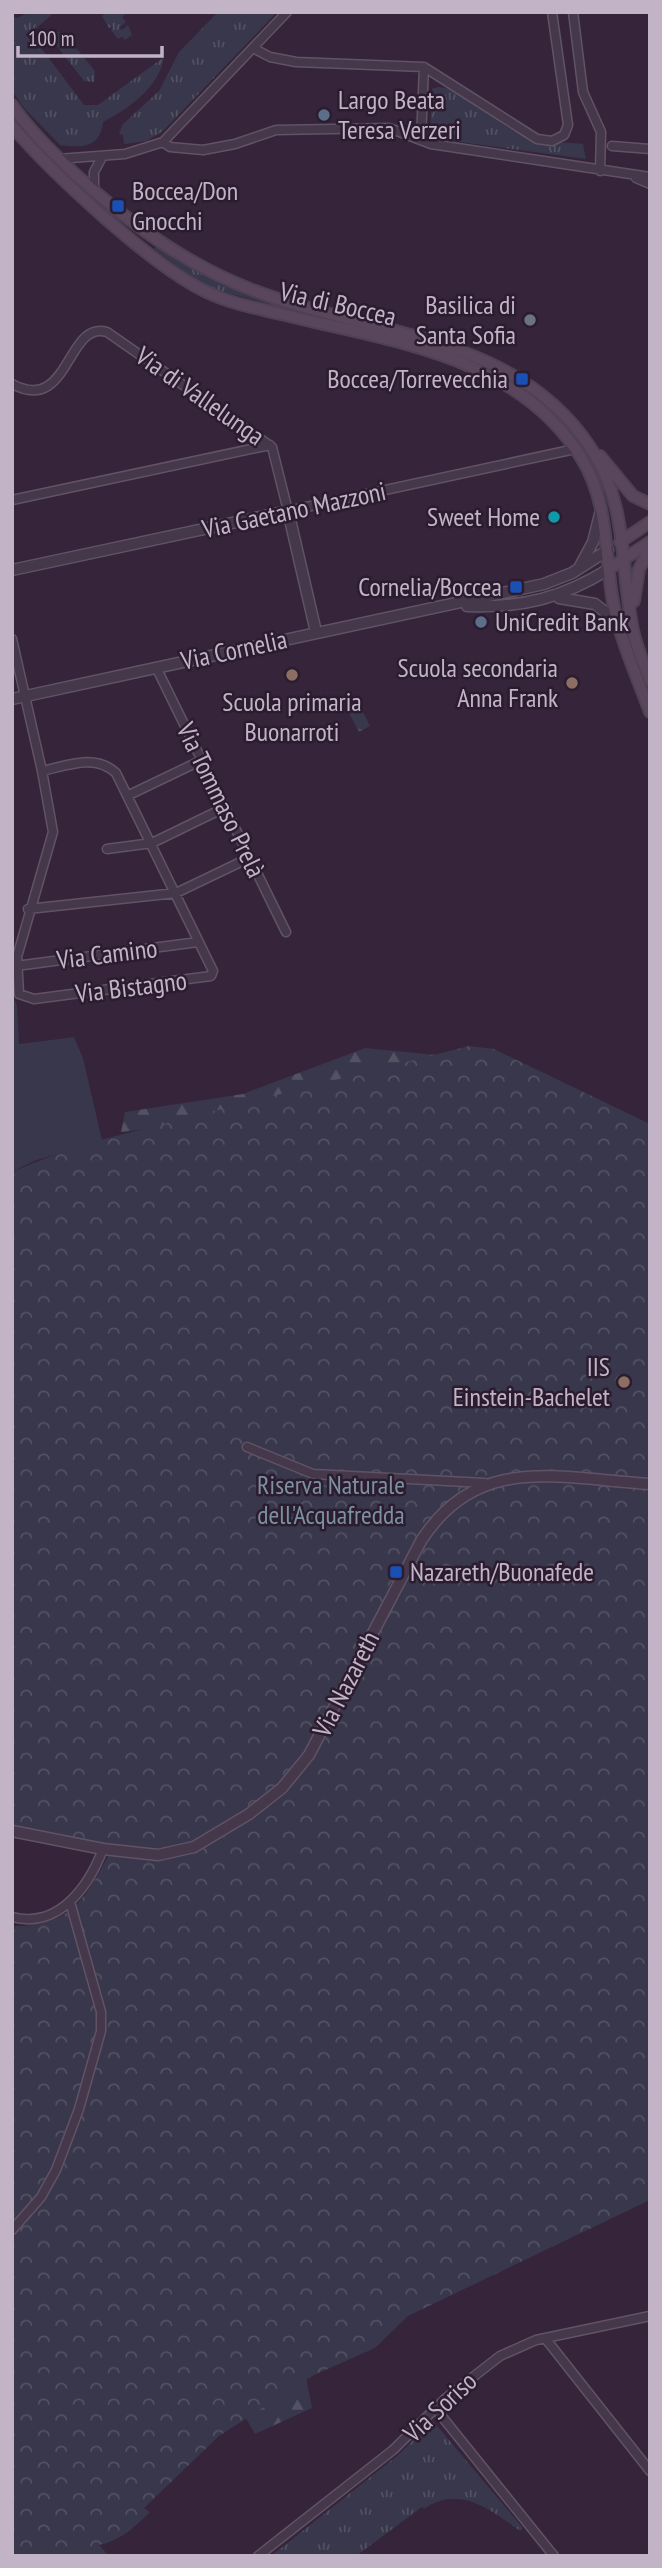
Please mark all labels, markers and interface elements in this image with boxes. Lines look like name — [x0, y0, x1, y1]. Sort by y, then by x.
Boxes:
scale bar — [18, 14, 161, 58]
text: 100 m — [28, 25, 74, 52]
place label: Largo Beata Teresa Verzeri — [338, 83, 461, 146]
marker: Largo Beata Teresa Verzeri — [316, 107, 332, 123]
place label: Boccea/Don Gnocchi — [132, 174, 238, 237]
marker: Boccea/Don Gnocchi — [110, 198, 126, 214]
street label: Via di Boccea — [276, 274, 399, 333]
place label: Basilica di Santa Sofia — [416, 288, 516, 351]
marker: Basilica di Santa Sofia — [522, 312, 538, 328]
street label: Via di Vallelunga — [129, 338, 271, 452]
place label: Boccea/Torrevecchia — [327, 362, 508, 395]
marker: Boccea/Torrevecchia — [514, 371, 530, 387]
street label: Via Gaetano Mazzoni — [198, 474, 389, 545]
place label: Sweet Home — [427, 500, 540, 533]
marker: Sweet Home — [546, 509, 562, 525]
place label: Cornelia/Boccea — [358, 570, 502, 603]
marker: Cornelia/Boccea — [508, 579, 524, 595]
place label: UniCredit Bank — [495, 605, 629, 638]
marker: UniCredit Bank — [473, 614, 489, 630]
street label: Via Cornelia — [177, 622, 290, 677]
place label: Scuola secondaria Anna Frank — [398, 651, 558, 714]
marker: Scuola primaria Buonarroti — [284, 667, 300, 683]
marker: Scuola secondaria Anna Frank — [564, 675, 580, 691]
place label: Scuola primaria Buonarroti — [222, 685, 362, 748]
street label: Via Tommaso Prelà — [169, 716, 273, 883]
street label: Via Camino — [54, 931, 159, 976]
street label: Via Bistagno — [73, 963, 188, 1010]
place label: IIS Einstein-Bachelet — [453, 1350, 610, 1413]
marker: IIS Einstein-Bachelet — [616, 1374, 632, 1390]
park label: Riserva Naturale dell'Acquafredda — [257, 1468, 405, 1531]
place label: Nazareth/Buonafede — [410, 1555, 594, 1588]
marker: Nazareth/Buonafede — [388, 1564, 404, 1580]
street label: Via Nazareth — [304, 1625, 386, 1743]
street label: Via Soriso — [395, 2364, 483, 2450]

